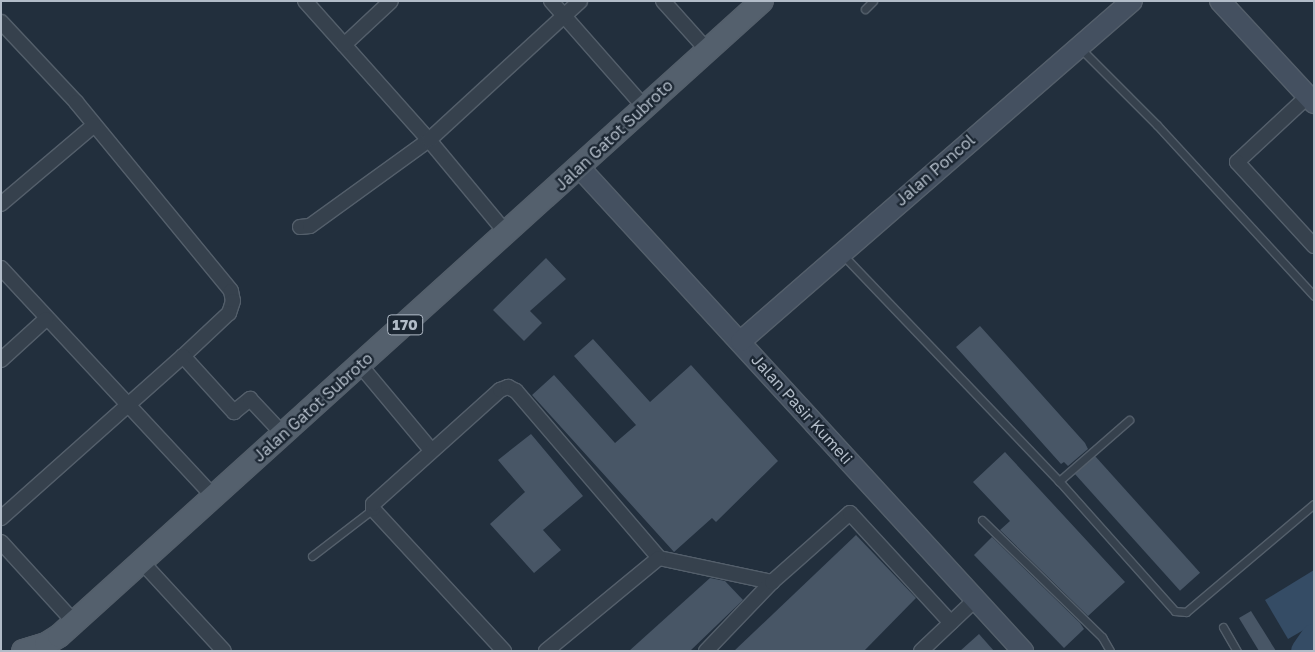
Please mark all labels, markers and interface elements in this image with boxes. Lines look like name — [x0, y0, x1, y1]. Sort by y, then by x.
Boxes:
street label: Jalan Gatot Subroto — [551, 75, 677, 195]
street label: Jalan Poncol — [891, 130, 979, 210]
road number: 170 — [386, 312, 424, 338]
street label: Jalan Gatot Subroto — [249, 348, 377, 466]
street label: Jalan Pasir Kumeli — [748, 350, 856, 468]

